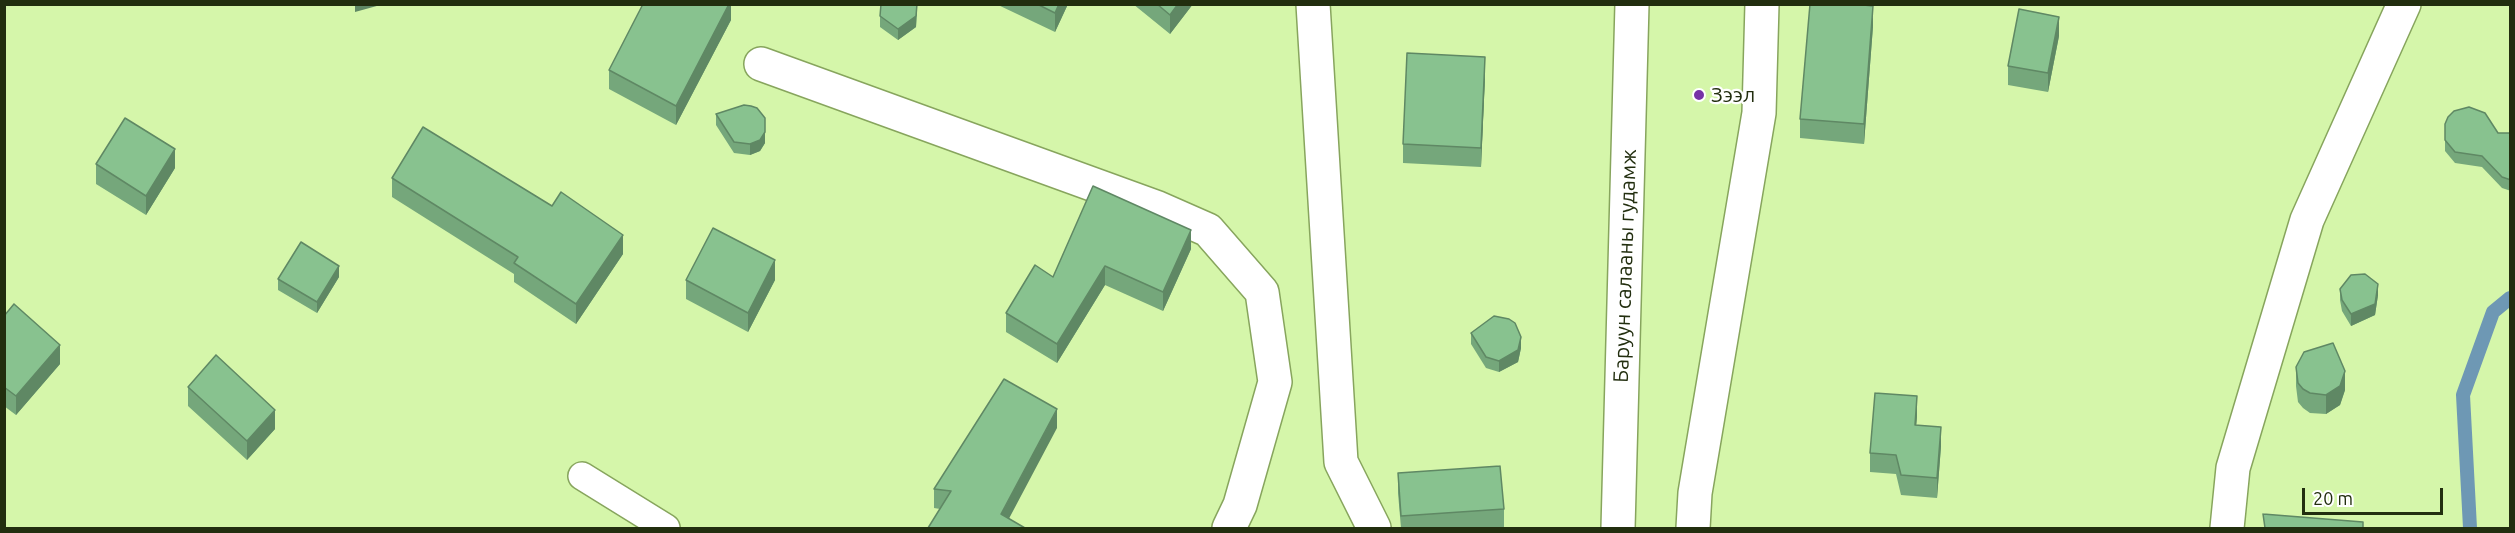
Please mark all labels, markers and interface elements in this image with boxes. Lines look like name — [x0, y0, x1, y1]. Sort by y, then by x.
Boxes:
place label: Зээл — [1711, 82, 1755, 108]
marker: Зээл — [1692, 88, 1706, 102]
street label: Баруун салааны гудамж — [1608, 149, 1642, 383]
scale bar — [2305, 476, 2446, 514]
text: 20 m — [2313, 488, 2353, 508]

